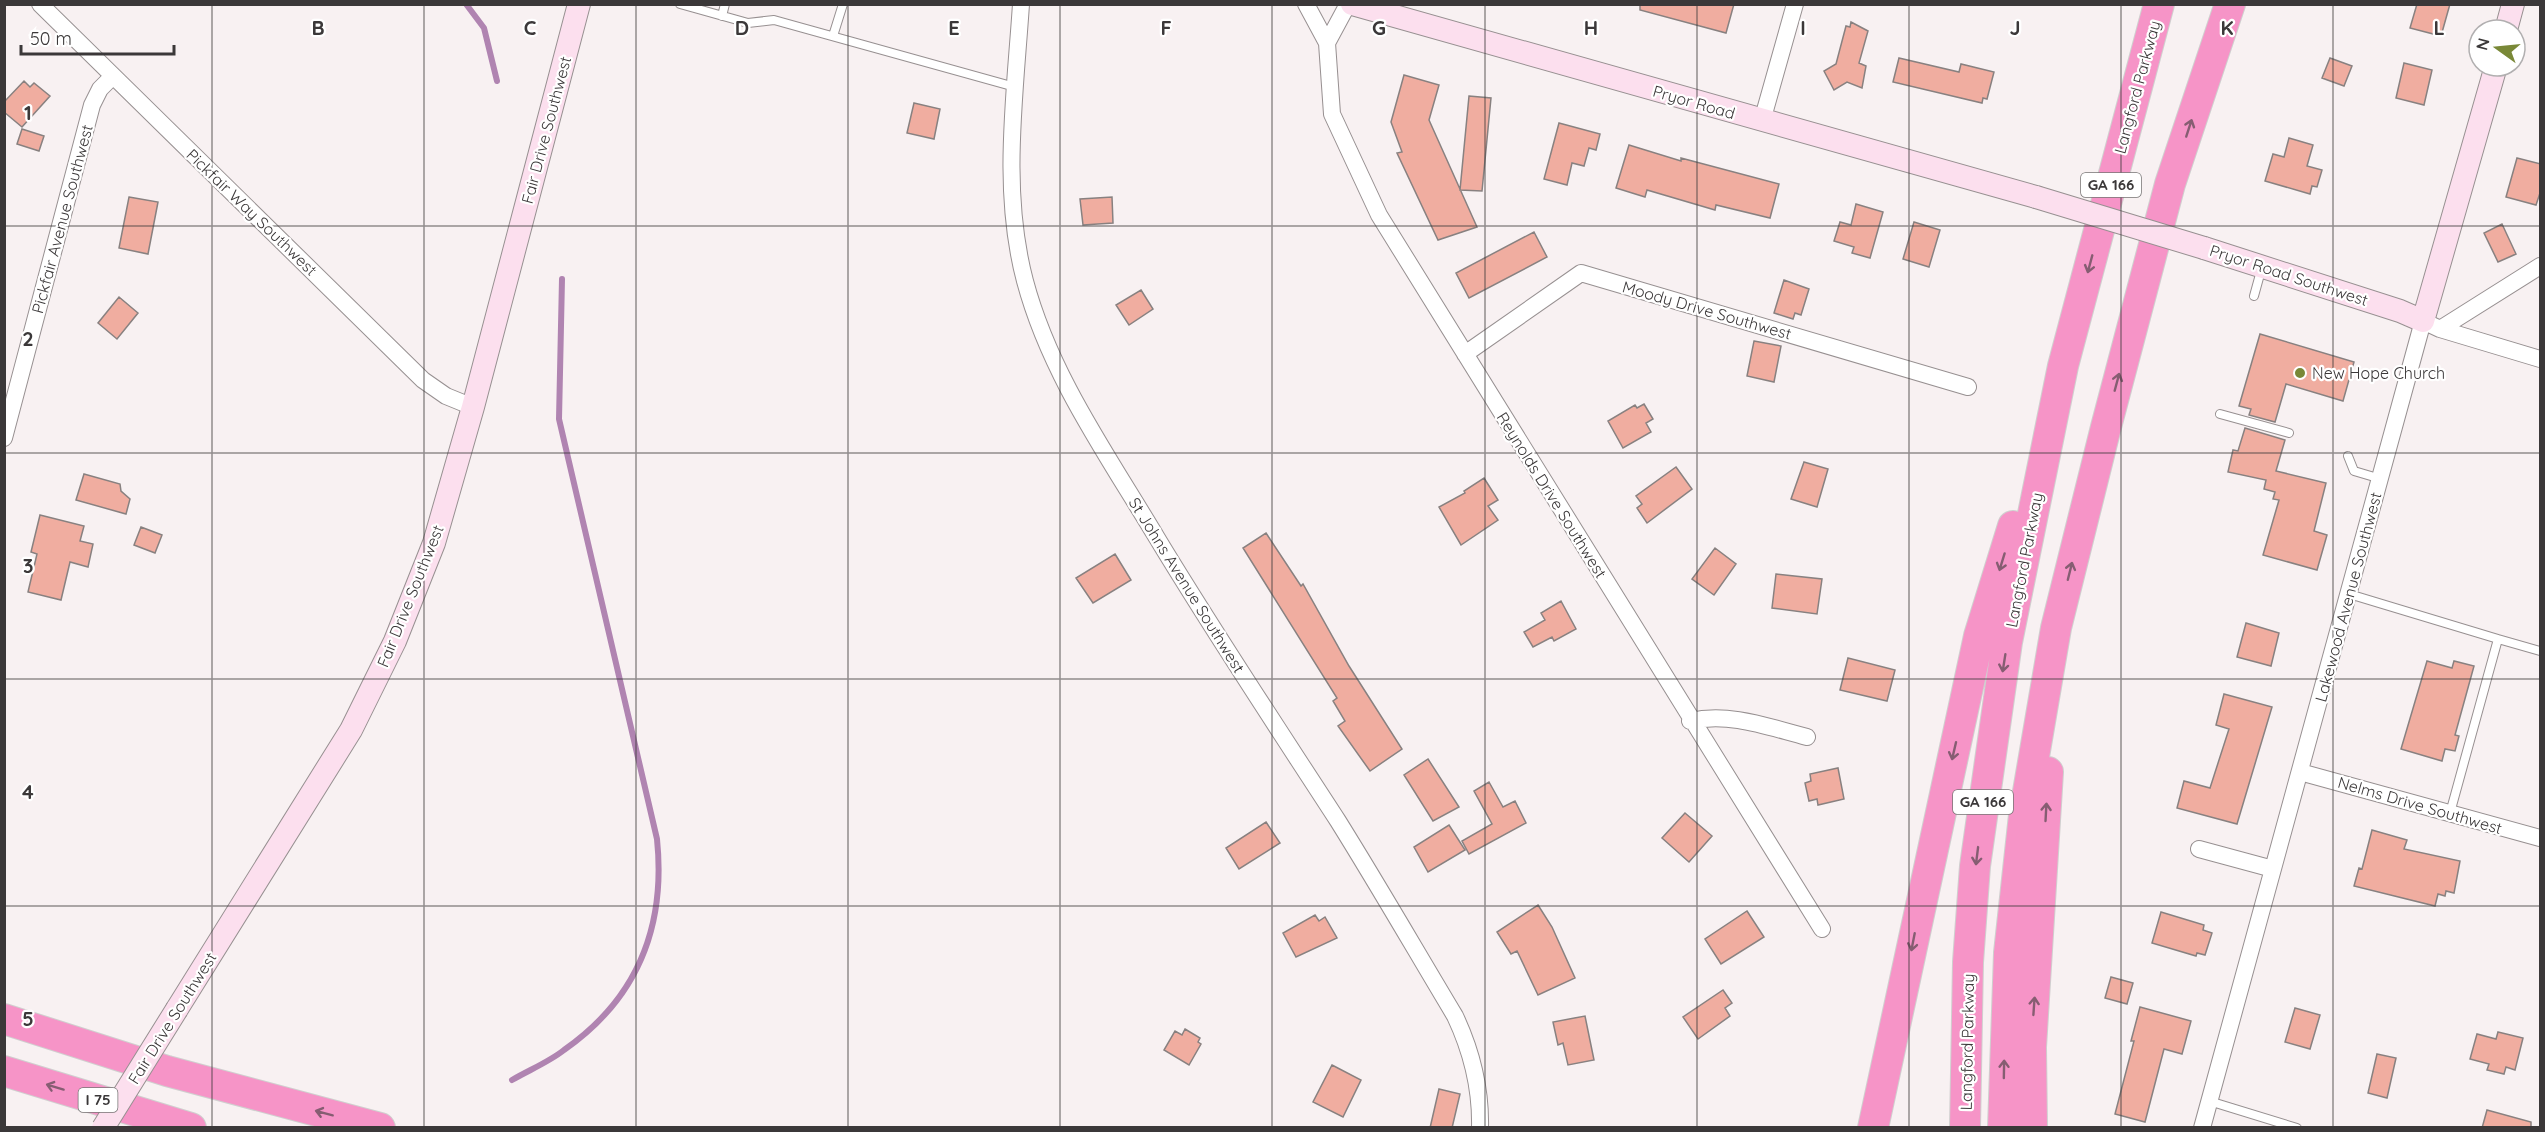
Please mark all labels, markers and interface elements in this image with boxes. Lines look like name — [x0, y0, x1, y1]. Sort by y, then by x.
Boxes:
text: B — [311, 15, 325, 40]
text: C — [524, 15, 537, 40]
text: D — [735, 15, 749, 40]
text: E — [948, 15, 960, 40]
text: F — [1160, 15, 1172, 40]
text: G — [1372, 15, 1386, 40]
text: H — [1584, 15, 1598, 40]
text: I — [1800, 15, 1806, 40]
text: J — [2009, 15, 2021, 40]
text: K — [2220, 15, 2234, 40]
text: L — [2433, 15, 2445, 40]
scale bar — [21, 18, 174, 56]
street label: Langford Parkway — [2110, 18, 2164, 156]
north arrow — [2467, 18, 2527, 78]
text: 50 m — [30, 27, 72, 50]
text: N — [2471, 36, 2494, 52]
street label: Fair Drive Southwest — [517, 54, 575, 206]
street label: Pryor Road — [1651, 81, 1737, 123]
text: 1 — [24, 100, 32, 125]
one-way arrow — [2184, 119, 2195, 138]
street label: Pickfair Avenue Southwest — [27, 122, 97, 316]
street label: Pickfair Way Southwest — [182, 144, 322, 280]
road number: GA 166 — [2081, 173, 2141, 197]
street label: Pryor Road Southwest — [2207, 240, 2371, 310]
one-way arrow — [2084, 254, 2096, 273]
street label: Moody Drive Southwest — [1620, 276, 1794, 344]
text: 2 — [22, 326, 34, 351]
place label: New Hope Church — [2312, 363, 2445, 383]
marker: New Hope Church — [2293, 366, 2307, 380]
one-way arrow — [2112, 373, 2124, 392]
street label: Reynolds Drive Southwest — [1493, 408, 1611, 582]
street label: Lakewood Avenue Southwest — [2310, 490, 2386, 704]
street label: Langford Parkway — [2001, 491, 2047, 629]
street label: St Johns Avenue Southwest — [1125, 494, 1249, 676]
street label: Fair Drive Southwest — [372, 522, 448, 670]
one-way arrow — [1996, 552, 2007, 571]
text: 3 — [23, 553, 33, 578]
one-way arrow — [2065, 562, 2077, 581]
one-way arrow — [1999, 652, 2010, 672]
one-way arrow — [1947, 741, 1959, 760]
street label: Nelms Drive Southwest — [2336, 772, 2504, 838]
text: 4 — [22, 779, 34, 804]
road number: GA 166 — [1953, 790, 2013, 814]
one-way arrow — [2041, 802, 2052, 822]
one-way arrow — [1971, 845, 1982, 865]
one-way arrow — [1907, 931, 1918, 951]
street label: Fair Drive Southwest — [123, 948, 221, 1088]
street label: Langford Parkway — [1956, 973, 1978, 1111]
one-way arrow — [2028, 997, 2039, 1017]
text: 5 — [22, 1006, 34, 1031]
one-way arrow — [1998, 1060, 2010, 1080]
one-way arrow — [46, 1081, 65, 1092]
road number: I 75 — [78, 1088, 118, 1112]
one-way arrow — [315, 1106, 334, 1118]

